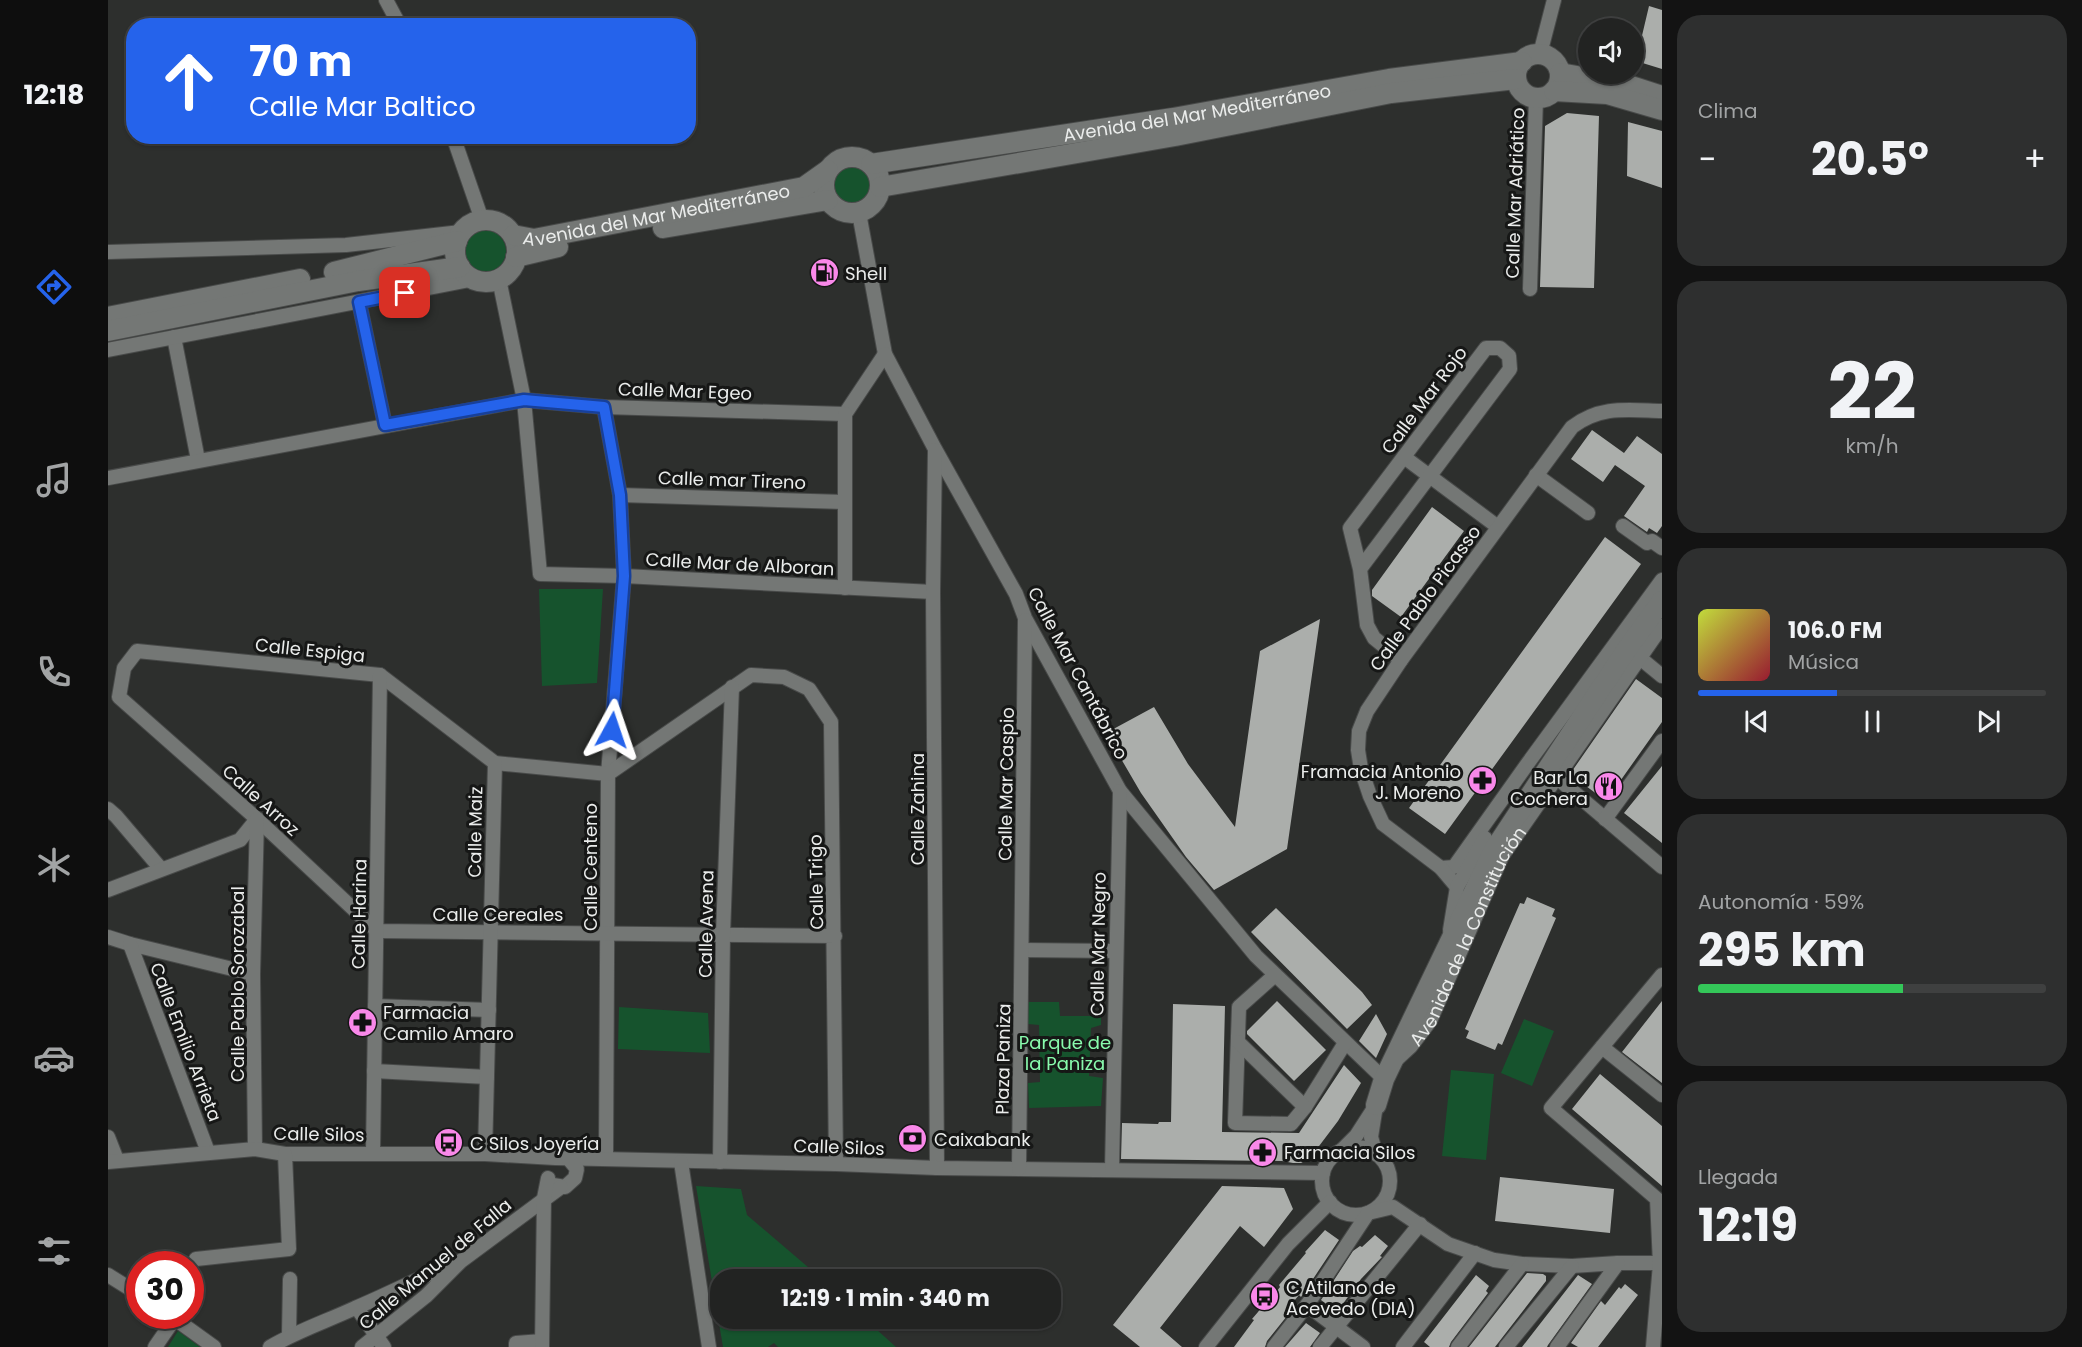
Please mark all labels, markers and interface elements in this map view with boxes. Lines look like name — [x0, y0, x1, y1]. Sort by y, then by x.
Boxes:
map controls — [1578, 18, 1644, 84]
button: sound — [1578, 18, 1644, 84]
text: 70 m — [249, 32, 352, 91]
icon: ahead — [150, 42, 228, 120]
text: 12:18 — [24, 76, 84, 113]
street label: Avenida del Mar Mediterráneo — [1061, 77, 1333, 147]
text: Calle Mar Baltico — [249, 88, 476, 125]
text: Clima — [1698, 97, 1757, 125]
street label: Calle Mar Adriático — [1500, 107, 1530, 279]
text: 20.5° — [1811, 128, 1929, 191]
text: − — [1698, 136, 1716, 183]
text: + — [2023, 136, 2046, 183]
street label: Avenida del Mar Mediterráneo — [521, 178, 792, 251]
fuel station icon: Shell — [808, 257, 840, 289]
place label: Shell — [845, 261, 887, 286]
icon: directions — [33, 266, 75, 308]
pin — [379, 267, 430, 318]
icon: arrive — [388, 276, 421, 309]
text: 22 — [1827, 337, 1917, 446]
street label: Calle Mar Rojo — [1375, 341, 1473, 459]
street label: Calle Mar Egeo — [618, 376, 752, 406]
text: km/h — [1845, 432, 1899, 460]
icon: music — [33, 459, 75, 501]
street label: Calle mar Tireno — [658, 465, 806, 495]
street label: Calle Pablo Picasso — [1364, 520, 1486, 676]
street label: Calle Mar de Alboran — [645, 547, 835, 581]
street label: Calle Mar Cantábrico — [1022, 582, 1134, 764]
text: 106.0 FM — [1788, 615, 1882, 646]
street label: Calle Espiga — [254, 632, 366, 668]
text: Música — [1788, 648, 1859, 676]
icon: phone — [33, 651, 75, 693]
position arrow — [580, 698, 644, 762]
icon: previous — [1740, 705, 1773, 738]
icon: pause — [1856, 705, 1889, 738]
icon: next — [1972, 705, 2005, 738]
street label: Calle Mar Caspio — [992, 707, 1020, 861]
street label: Calle Zahina — [905, 753, 930, 865]
street label: Calle Arroz — [217, 759, 305, 841]
place label: Framacia Antonio J. Moreno — [1301, 759, 1461, 805]
pharmacy icon: Framacia Antonio J. Moreno — [1466, 765, 1498, 797]
place label: Bar La Cochera — [1510, 765, 1588, 811]
restaurant icon: Bar La Cochera — [1593, 771, 1625, 803]
street label: Calle Maiz — [462, 786, 488, 878]
street label: Calle Centeno — [578, 803, 603, 931]
street label: Avenida de la Constitución — [1403, 821, 1532, 1051]
street label: Calle Trigo — [803, 834, 829, 930]
icon: climate — [33, 844, 75, 886]
street label: Calle Harina — [346, 859, 372, 969]
street label: Calle Avena — [693, 870, 719, 978]
street label: Calle Mar Negro — [1084, 872, 1112, 1016]
street label: Calle Pablo Sorozabal — [225, 886, 250, 1082]
text: Autonomía · 59% — [1698, 888, 1864, 916]
street label: Calle Cereales — [433, 902, 563, 927]
text: 295 km — [1698, 919, 1866, 982]
street label: Calle Emilio Arrieta — [144, 959, 228, 1125]
place label: Farmacia Camilo Amaro — [383, 1000, 514, 1046]
street label: Plaza Paniza — [990, 1003, 1016, 1115]
pharmacy icon: Farmacia Camilo Amaro — [346, 1006, 378, 1038]
park label: Parque de la Paniza — [1019, 1030, 1111, 1076]
icon: car — [33, 1037, 75, 1079]
street label: Calle Silos — [273, 1121, 365, 1147]
bank icon: Caixabank — [897, 1123, 929, 1155]
bus stop icon: C Silos Joyería — [433, 1127, 465, 1159]
place label: Caixabank — [934, 1127, 1031, 1152]
place label: C Silos Joyería — [470, 1131, 600, 1156]
street label: Calle Silos — [793, 1133, 885, 1161]
pharmacy icon: Farmacia Silos — [1247, 1136, 1279, 1168]
place label: Farmacia Silos — [1284, 1140, 1415, 1165]
text: Llegada — [1698, 1163, 1778, 1191]
street label: Calle Manuel de Falla — [353, 1193, 517, 1335]
text: 12:19 — [1698, 1194, 1798, 1257]
icon: filters — [33, 1230, 75, 1272]
speed limit sign: 30 — [126, 1251, 204, 1329]
place label: C Atilano de Acevedo (DIA) — [1286, 1275, 1416, 1321]
bus stop icon: C Atilano de Acevedo (DIA) — [1249, 1281, 1281, 1313]
text: 12:19 · 1 min · 340 m — [781, 1283, 990, 1314]

